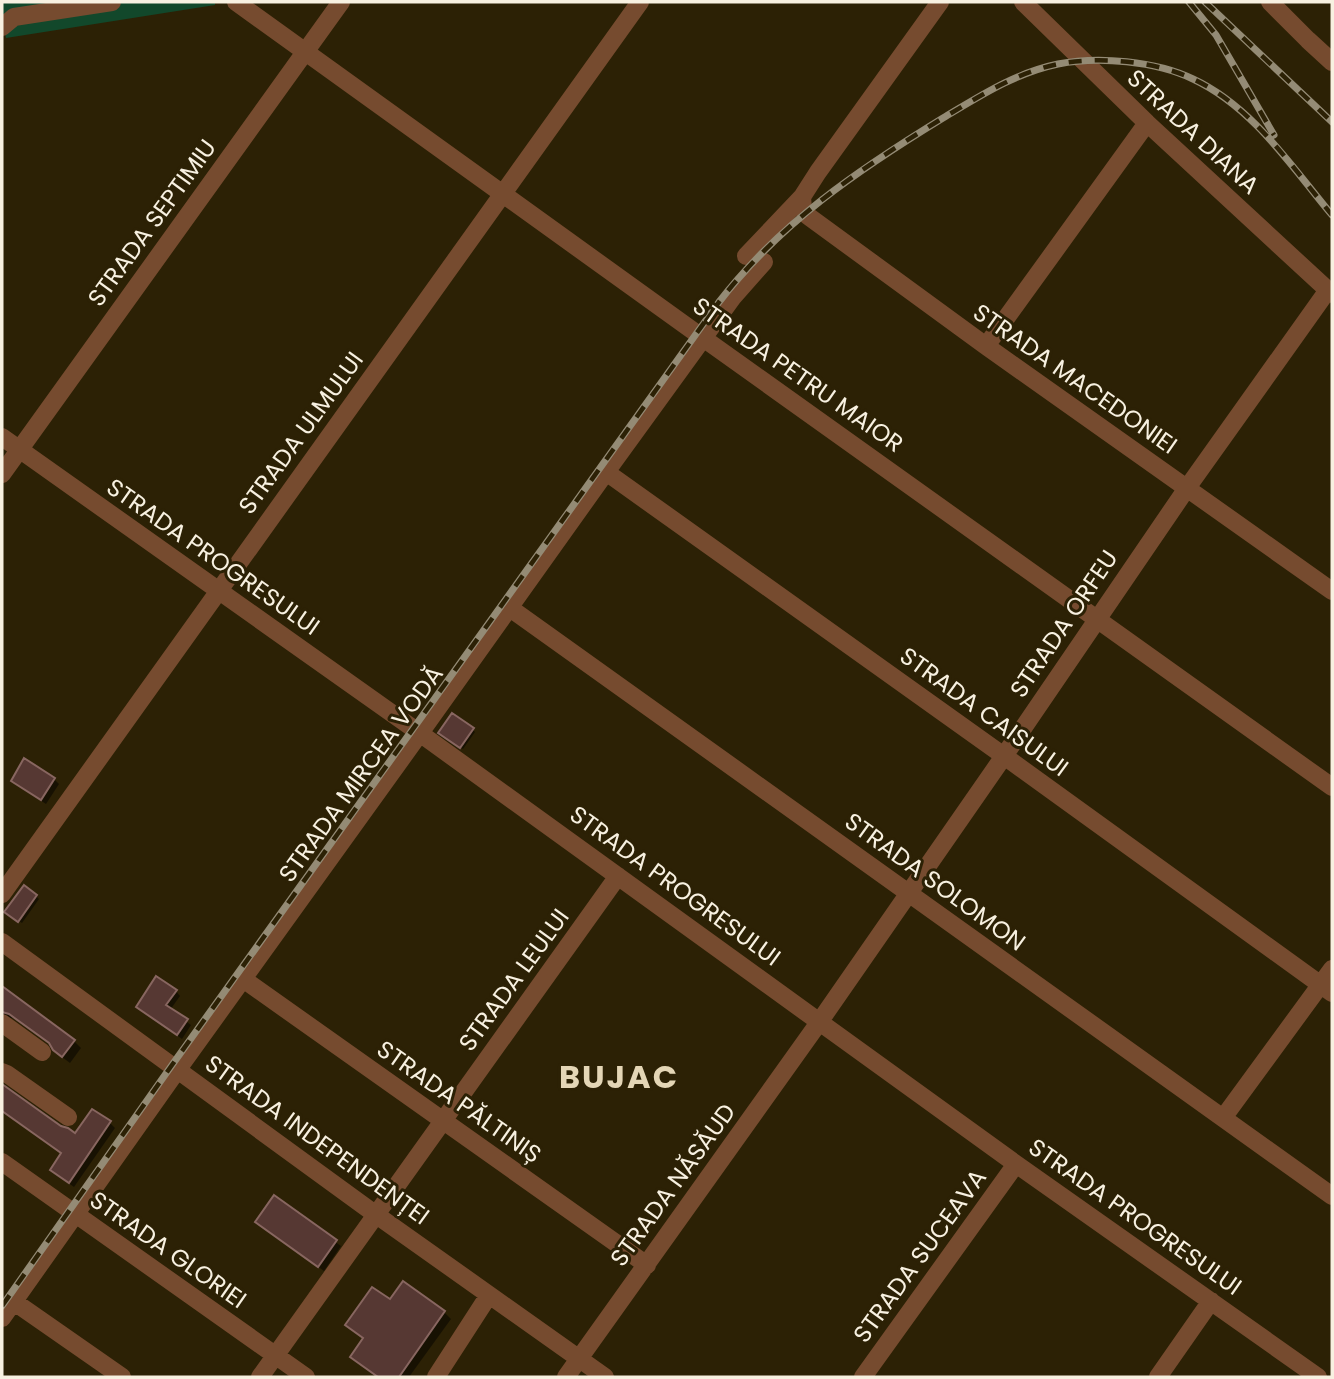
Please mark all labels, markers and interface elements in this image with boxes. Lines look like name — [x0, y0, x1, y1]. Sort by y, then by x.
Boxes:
street label: STRADA DIANA — [1120, 62, 1267, 202]
street label: STRADA SEPTIMIU — [80, 132, 224, 313]
street label: STRADA PETRU MAIOR — [686, 289, 910, 460]
street label: STRADA MACEDONIEI — [967, 296, 1184, 461]
street label: STRADA ULMULUI — [230, 345, 371, 521]
street label: STRADA PROGRESULUI — [100, 470, 326, 643]
street label: STRADA ORFEU — [1002, 543, 1125, 704]
street label: STRADA CAISULUI — [893, 639, 1075, 784]
street label: STRADA MIRCEA VODĂ — [271, 659, 450, 889]
street label: STRADA PROGRESULUI — [563, 798, 787, 973]
street label: STRADA SOLOMON — [838, 805, 1032, 958]
street label: STRADA LEULUI — [451, 902, 577, 1058]
street label: STRADA PĂLTINIȘ — [371, 1033, 548, 1171]
street label: STRADA INDEPENDENȚEI — [198, 1047, 436, 1232]
district label: BUJAC — [559, 1054, 679, 1099]
street label: STRADA NĂSĂUD — [602, 1097, 743, 1273]
street label: STRADA PROGRESULUI — [1022, 1130, 1248, 1303]
street label: STRADA SUCEAVA — [845, 1162, 994, 1349]
street label: STRADA GLORIEI — [83, 1183, 253, 1316]

